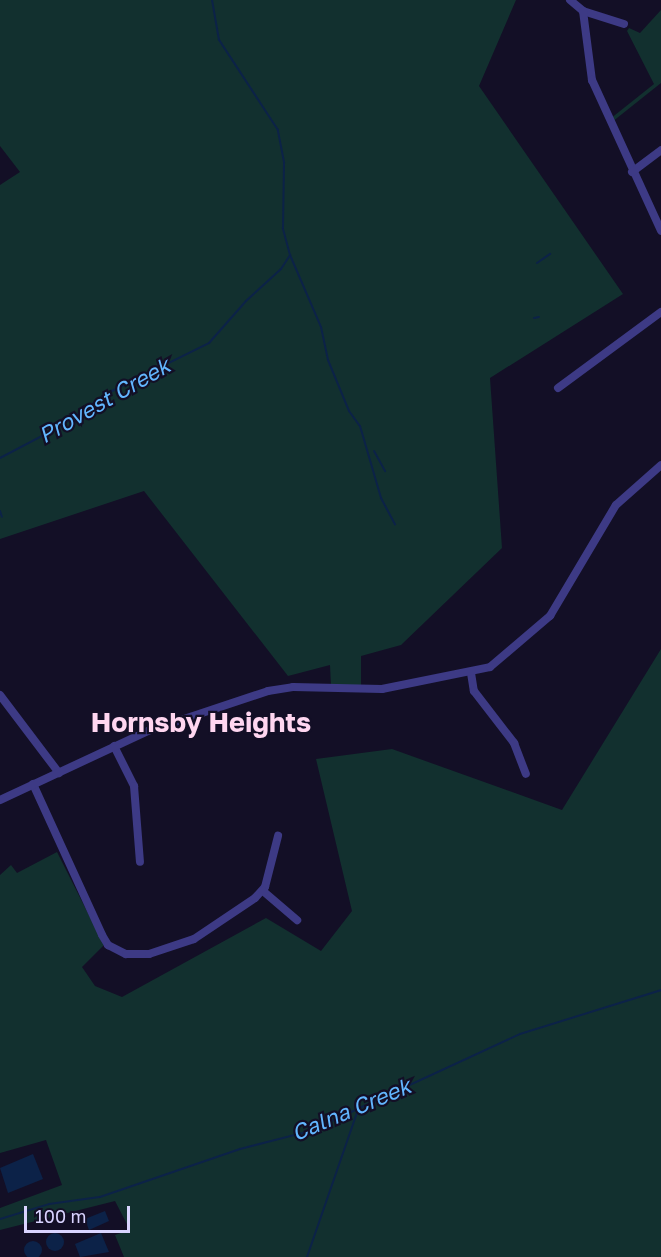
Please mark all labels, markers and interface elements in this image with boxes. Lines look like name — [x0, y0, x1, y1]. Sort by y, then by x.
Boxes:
water label: Provest Creek — [34, 352, 174, 448]
district label: Hornsby Heights — [91, 707, 311, 739]
water label: Calna Creek — [287, 1072, 415, 1146]
scale bar — [27, 1194, 134, 1232]
text: 100 m — [35, 1205, 86, 1227]

